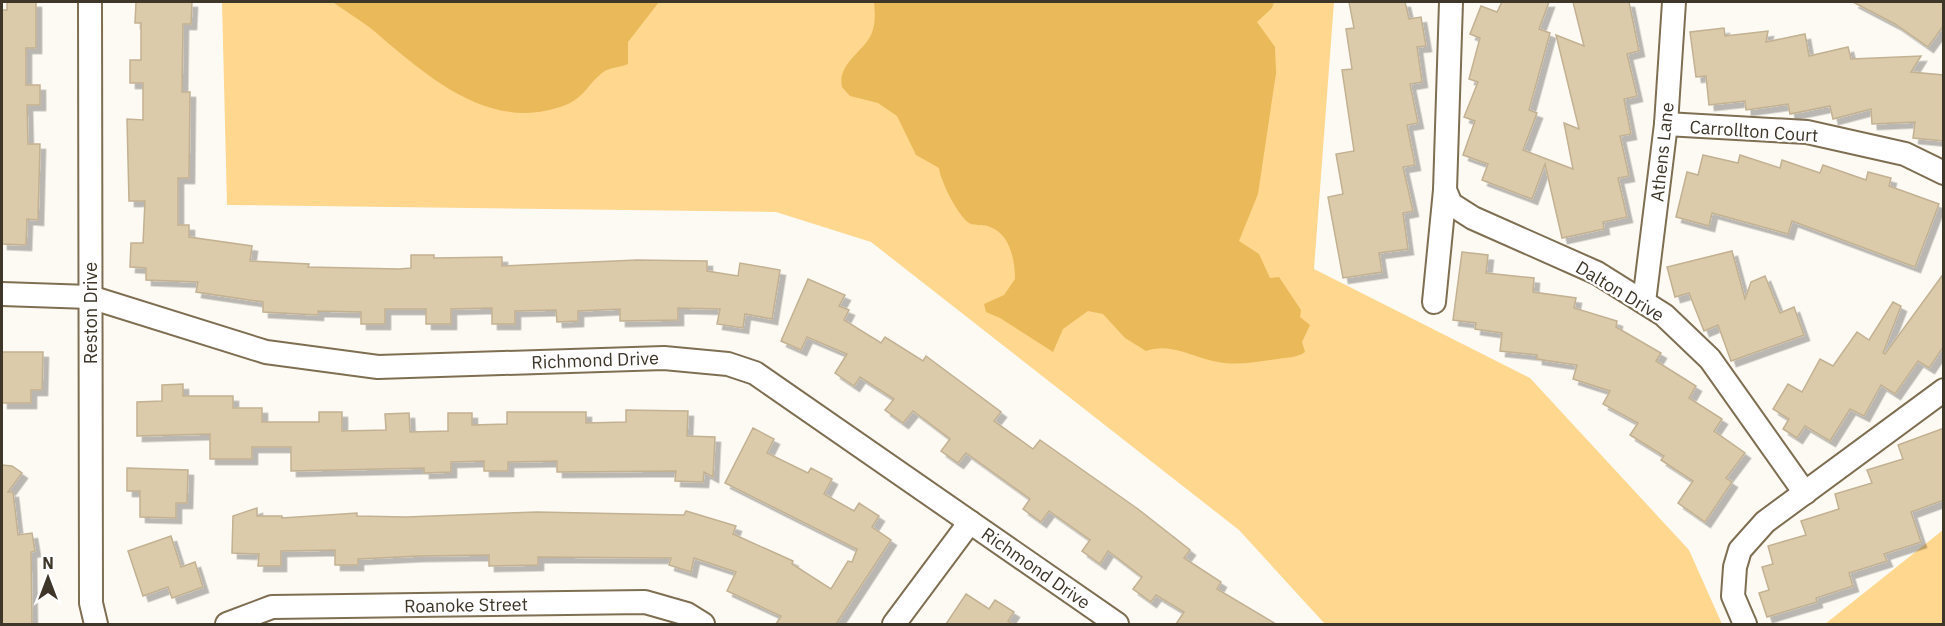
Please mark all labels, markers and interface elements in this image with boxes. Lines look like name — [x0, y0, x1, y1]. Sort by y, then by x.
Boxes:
street label: Athens Lane — [1645, 101, 1679, 203]
street label: Carrollton Court — [1689, 115, 1819, 147]
street label: Dalton Drive — [1572, 256, 1668, 326]
street label: Reston Drive — [79, 262, 102, 364]
street label: Richmond Drive — [531, 346, 659, 374]
street label: Richmond Drive — [977, 522, 1095, 614]
north arrow — [18, 548, 78, 608]
text: N — [42, 553, 54, 573]
street label: Roanoke Street — [404, 592, 528, 618]

